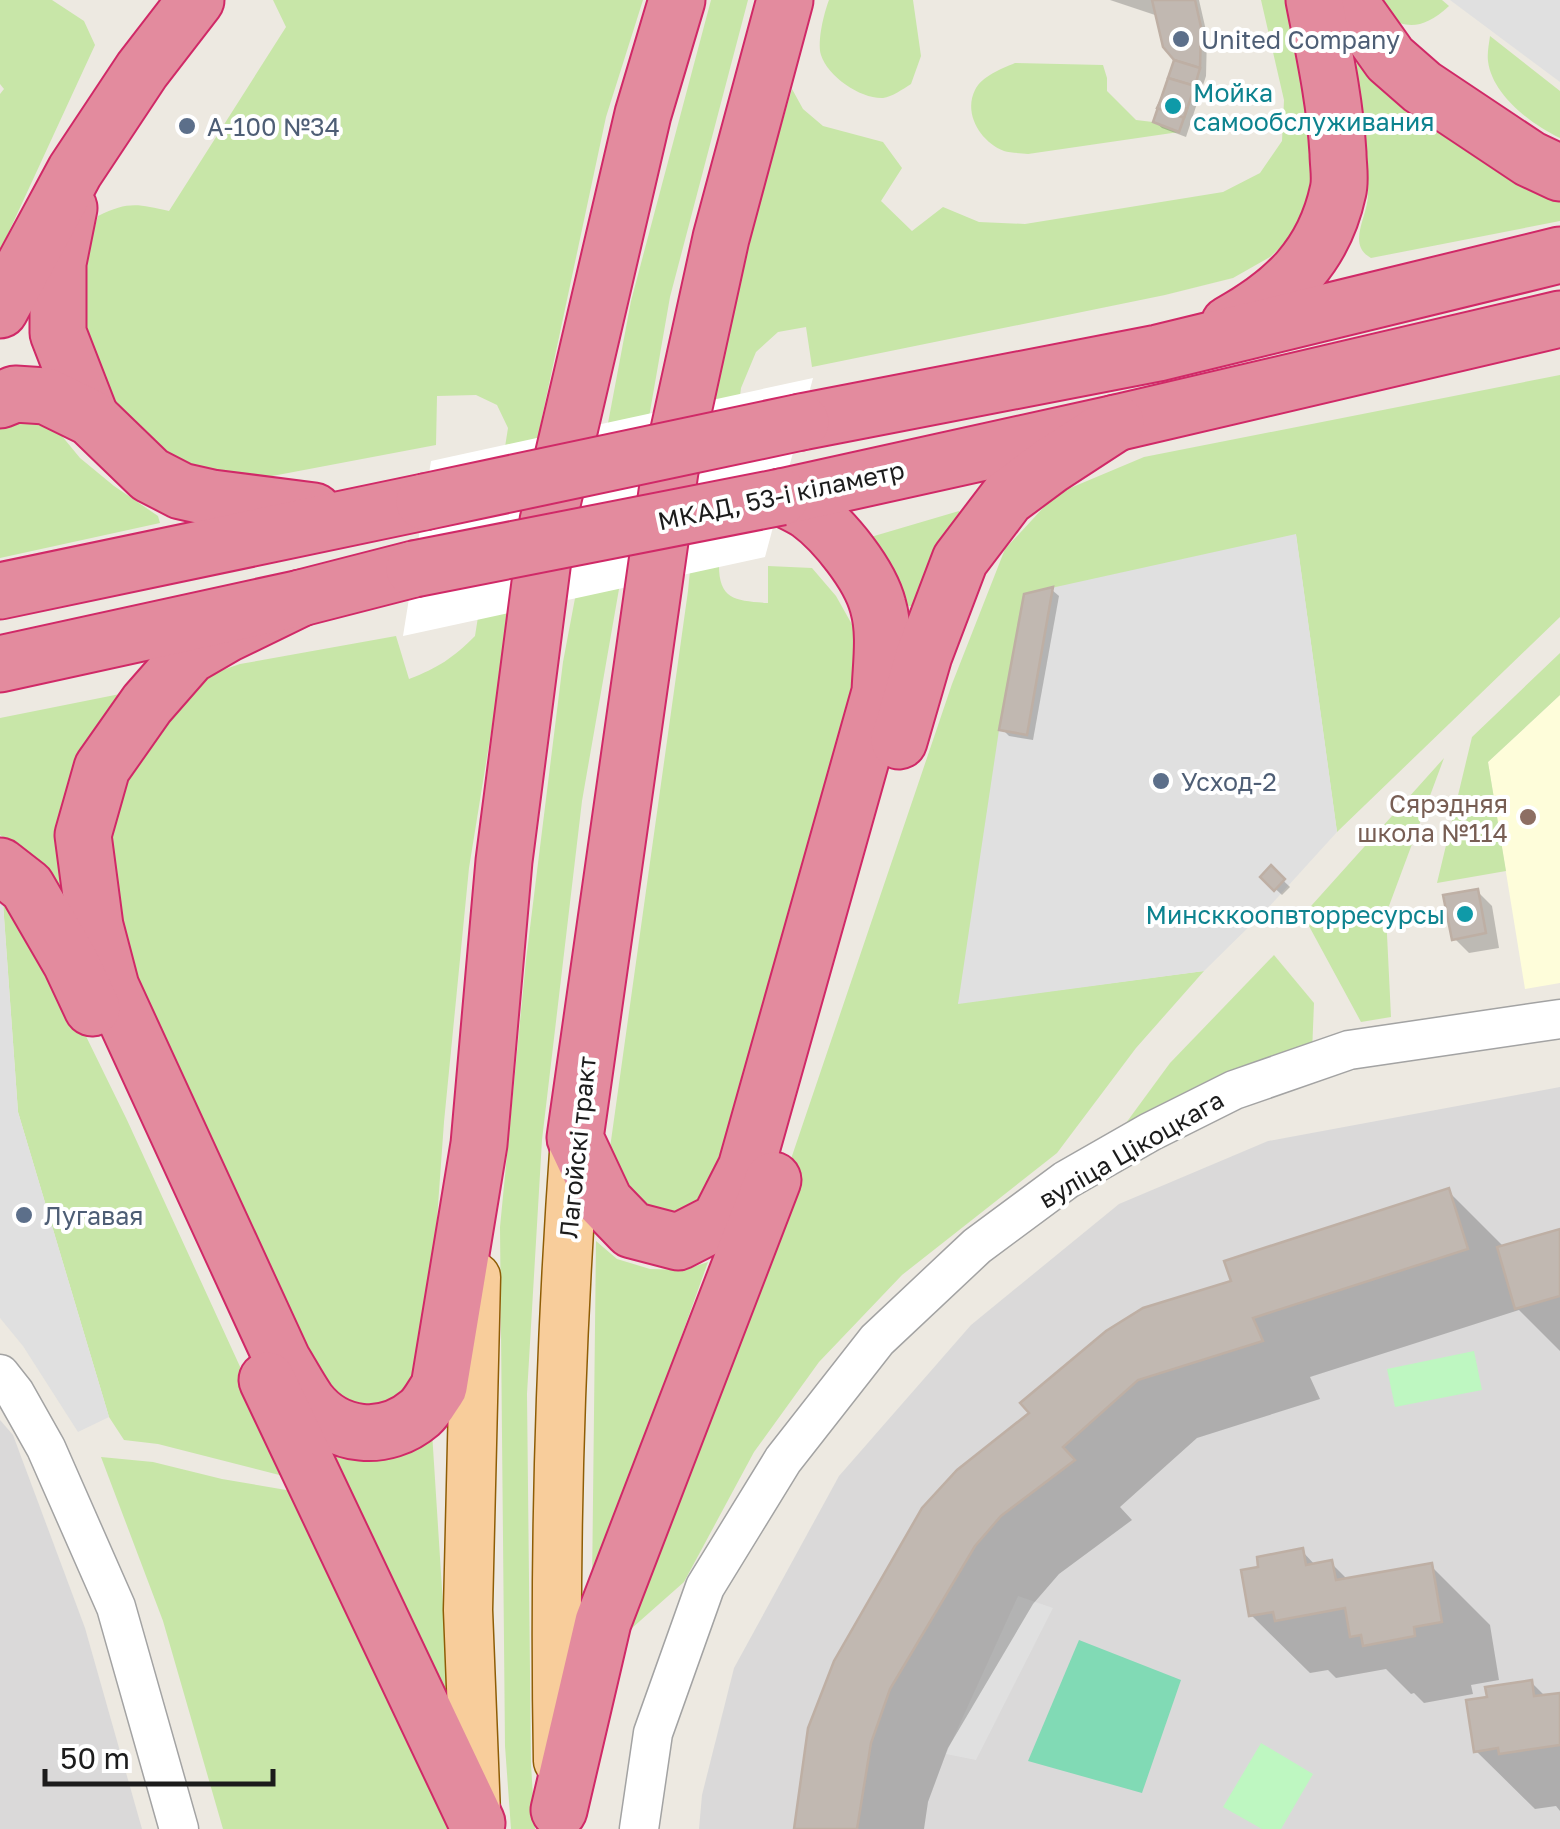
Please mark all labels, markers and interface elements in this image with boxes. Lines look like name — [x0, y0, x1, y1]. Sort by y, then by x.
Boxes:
place label: United Company — [1201, 24, 1400, 55]
marker: United Company — [1170, 28, 1192, 50]
place label: Мойка самообслуживания — [1193, 77, 1434, 137]
marker: Мойка самообслуживания — [1162, 95, 1184, 117]
place label: А-100 №34 — [207, 111, 340, 142]
marker: А-100 №34 — [176, 115, 198, 137]
street label: МКАД, 53-і кіламетр — [655, 454, 907, 536]
place label: Усход-2 — [1181, 766, 1277, 797]
marker: Усход-2 — [1150, 770, 1172, 792]
place label: Сярэдняя школа №114 — [1357, 788, 1508, 848]
marker: Сярэдняя школа №114 — [1517, 806, 1539, 828]
place label: Минсккоопвторресурсы — [1146, 899, 1445, 930]
marker: Минсккоопвторресурсы — [1454, 903, 1476, 925]
street label: Лагойскі тракт — [552, 1054, 602, 1240]
street label: вуліца Цікоцкага — [1033, 1084, 1229, 1214]
place label: Лугавая — [44, 1200, 144, 1231]
marker: Лугавая — [13, 1204, 35, 1226]
scale bar — [45, 1724, 272, 1786]
text: 50 m — [60, 1740, 130, 1776]

